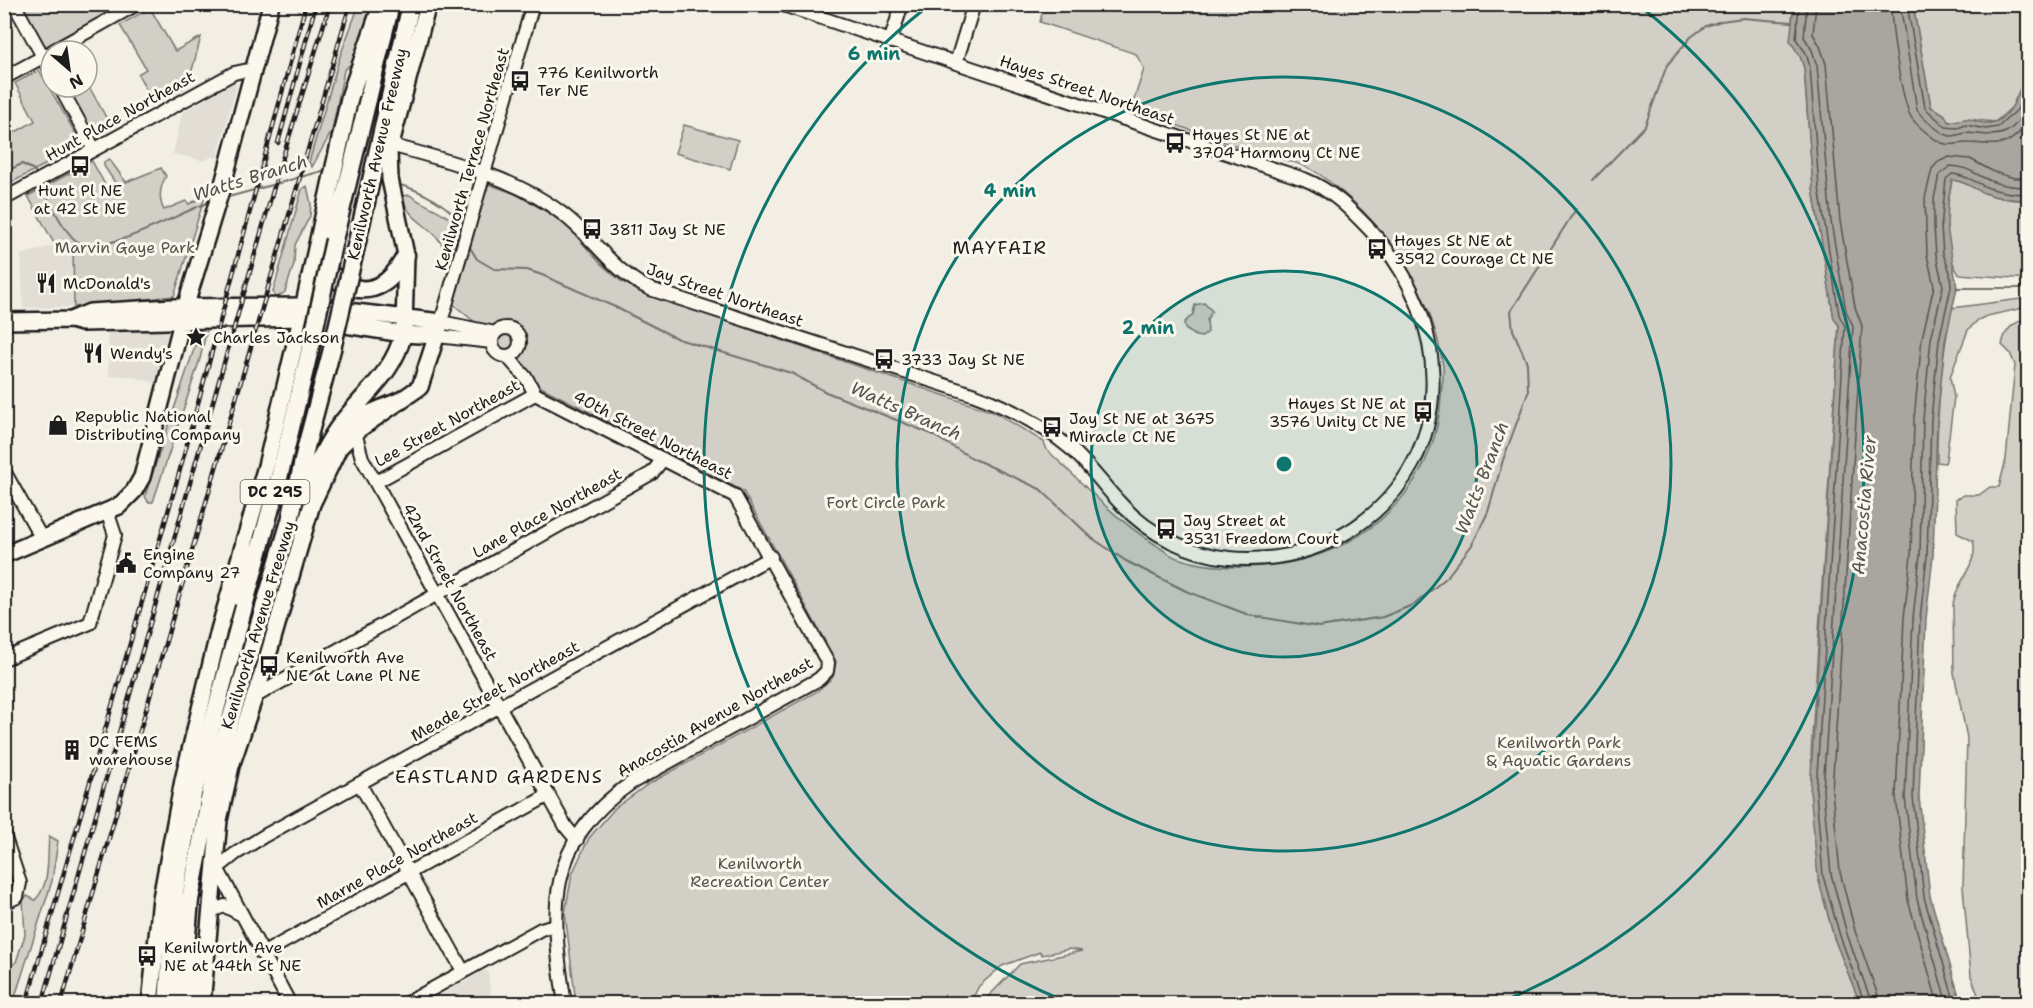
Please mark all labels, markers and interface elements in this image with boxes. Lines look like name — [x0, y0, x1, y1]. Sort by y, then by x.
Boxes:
north arrow — [39, 39, 99, 99]
text: 6 min — [848, 42, 900, 66]
street label: Kenilworth Terrace Northeast — [430, 45, 514, 273]
street label: Kenilworth Avenue Freeway — [342, 46, 412, 262]
street label: Hayes Street Northeast — [997, 50, 1177, 130]
place label: 776 Kenilworth Ter NE — [537, 62, 659, 101]
street label: Hunt Place Northeast — [42, 67, 198, 165]
bus stop icon: 776 Kenilworth Ter NE — [508, 69, 532, 93]
place label: Hayes St NE at 3704 Harmony Ct NE — [1192, 124, 1360, 163]
bus stop icon: Hayes St NE at 3704 Harmony Ct NE — [1163, 131, 1187, 155]
water label: Watts Branch — [190, 149, 310, 207]
bus stop icon: Hunt Pl NE at 42 St NE — [68, 154, 92, 178]
text: 4 min — [984, 179, 1036, 203]
place label: Hunt Pl NE at 42 St NE — [34, 180, 126, 219]
bus stop icon: 3811 Jay St NE — [580, 217, 604, 241]
place label: 3811 Jay St NE — [609, 219, 726, 240]
place label: Hayes St NE at 3592 Courage Ct NE — [1394, 230, 1554, 269]
district label: MAYFAIR — [953, 236, 1047, 260]
park label: Marvin Gaye Park — [55, 237, 195, 258]
bus stop icon: Hayes St NE at 3592 Courage Ct NE — [1365, 237, 1389, 261]
street label: Jay Street Northeast — [644, 258, 806, 332]
restaurant icon: McDonald's — [34, 271, 58, 295]
place label: McDonald's — [63, 273, 151, 294]
text: 2 min — [1122, 316, 1174, 340]
place icon: Charles Jackson — [184, 325, 208, 349]
place label: Charles Jackson — [213, 327, 340, 348]
restaurant icon: Wendy's — [81, 341, 105, 365]
place label: Wendy's — [110, 343, 173, 364]
bus stop icon: 3733 Jay St NE — [872, 347, 896, 371]
place label: 3733 Jay St NE — [901, 349, 1025, 370]
street label: Lee Street Northeast — [371, 374, 523, 472]
water label: Watts Branch — [847, 376, 965, 446]
street label: 40th Street Northeast — [570, 386, 736, 484]
place label: Hayes St NE at 3576 Unity Ct NE — [1269, 393, 1406, 432]
bus stop icon: Hayes St NE at 3576 Unity Ct NE — [1411, 400, 1435, 424]
place label: Republic National Distributing Company — [75, 406, 241, 445]
place label: Jay St NE at 3675 Miracle Ct NE — [1069, 408, 1215, 447]
shop icon: Republic National Distributing Company — [46, 413, 70, 437]
bus stop icon: Jay St NE at 3675 Miracle Ct NE — [1040, 415, 1064, 439]
water label: Watts Branch — [1450, 418, 1514, 538]
water label: Anacostia River — [1846, 434, 1882, 575]
centre of rings — [1274, 454, 1294, 474]
street label: Lane Place Northeast — [469, 463, 625, 563]
road number: DC 295 — [240, 480, 310, 504]
park label: Fort Circle Park — [826, 492, 946, 513]
street label: 42nd Street Northeast — [398, 499, 502, 665]
place label: Jay Street at 3531 Freedom Court — [1183, 510, 1339, 549]
bus stop icon: Jay Street at 3531 Freedom Court — [1154, 517, 1178, 541]
street label: Kenilworth Avenue Freeway — [216, 518, 300, 732]
place label: Engine Company 27 — [143, 544, 240, 583]
public building icon: Engine Company 27 — [114, 551, 138, 575]
street label: Meade Street Northeast — [407, 636, 583, 746]
place label: Kenilworth Ave NE at Lane Pl NE — [286, 647, 420, 686]
street label: Anacostia Avenue Northeast — [613, 652, 817, 782]
bus stop icon: Kenilworth Ave NE at Lane Pl NE — [257, 654, 281, 678]
place label: DC FEMS warehouse — [89, 731, 173, 770]
park label: Kenilworth Park & Aquatic Gardens — [1487, 732, 1632, 771]
building icon: DC FEMS warehouse — [60, 738, 84, 762]
district label: EASTLAND GARDENS — [395, 765, 603, 789]
street label: Marne Place Northeast — [313, 807, 481, 913]
park label: Kenilworth Recreation Center — [690, 853, 830, 892]
place label: Kenilworth Ave NE at 44th St NE — [164, 937, 301, 976]
bus stop icon: Kenilworth Ave NE at 44th St NE — [135, 944, 159, 968]

